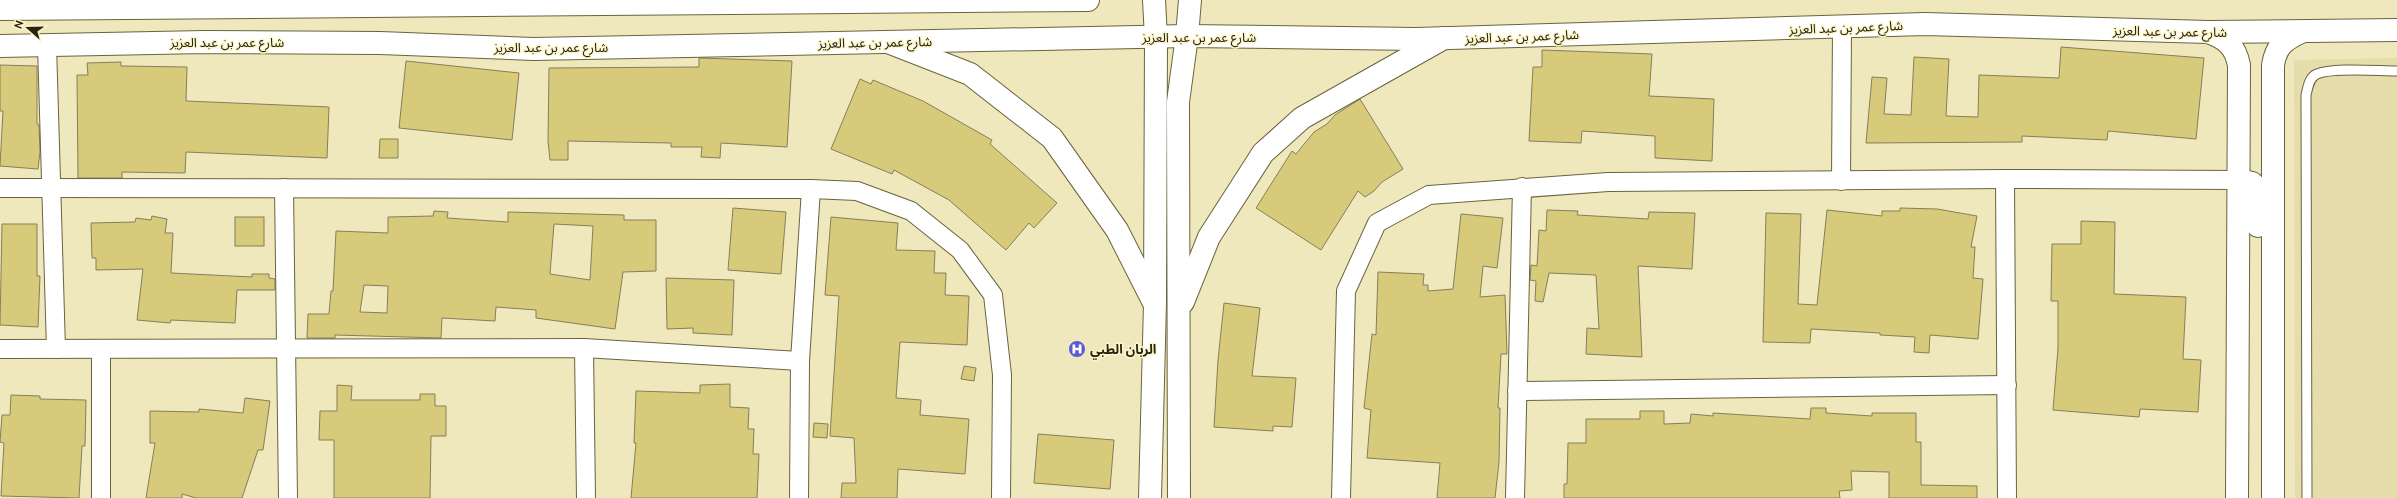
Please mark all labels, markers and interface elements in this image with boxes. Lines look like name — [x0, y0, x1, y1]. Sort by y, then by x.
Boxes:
north arrow — [8, 8, 48, 48]
street label: شارع عمر بن عبد العزيز — [1788, 17, 1903, 40]
text: N — [11, 19, 27, 31]
street label: شارع عمر بن عبد العزيز — [2112, 22, 2227, 43]
street label: شارع عمر بن عبد العزيز — [1464, 26, 1579, 49]
street label: شارع عمر بن عبد العزيز — [1141, 29, 1256, 48]
street label: شارع عمر بن عبد العزيز — [817, 33, 932, 54]
street label: شارع عمر بن عبد العزيز — [169, 34, 284, 53]
street label: شارع عمر بن عبد العزيز — [493, 39, 608, 58]
hospital icon: الربان الطبي — [1067, 339, 1087, 359]
place label: الربان الطبي — [1090, 341, 1156, 360]

